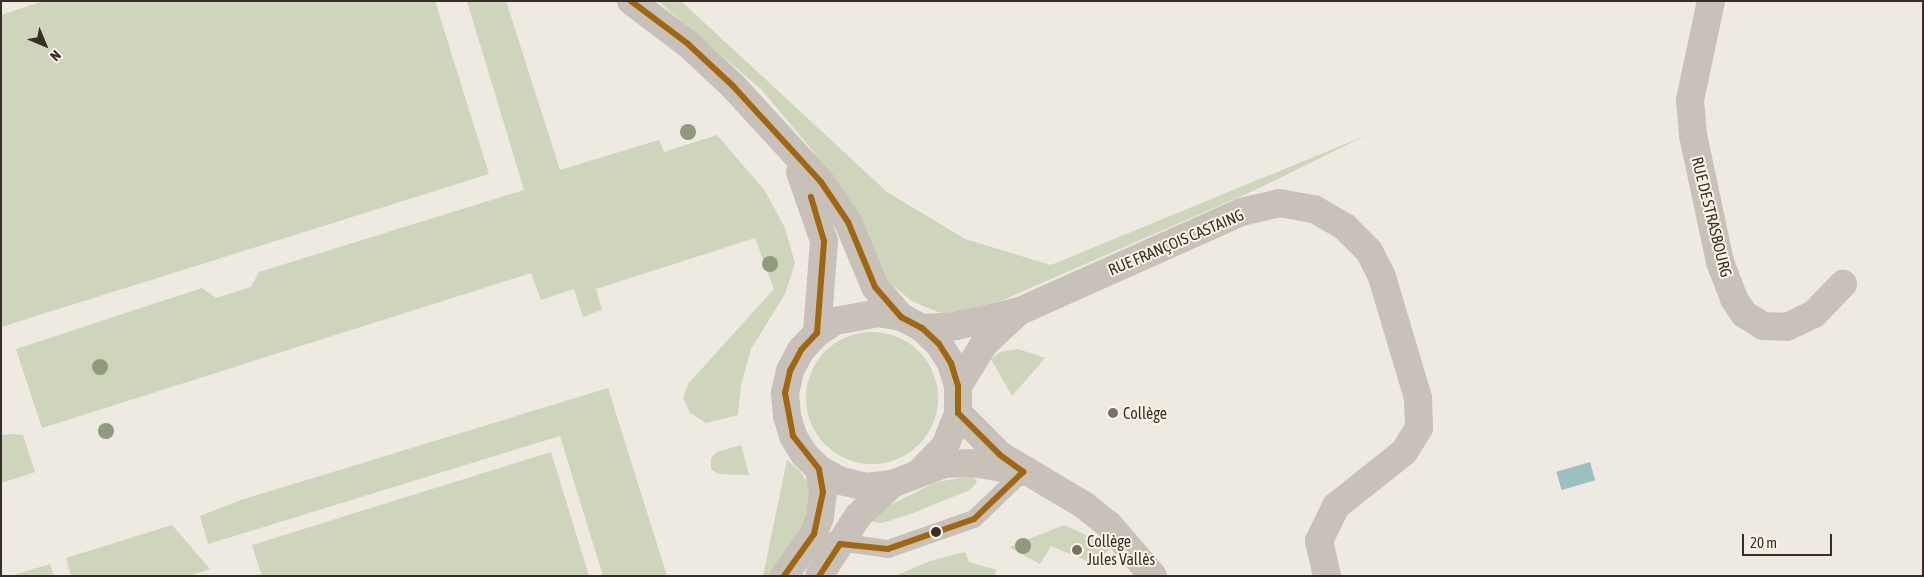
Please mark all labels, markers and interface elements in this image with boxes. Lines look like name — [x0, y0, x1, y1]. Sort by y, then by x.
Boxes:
north arrow — [20, 20, 70, 70]
text: N — [47, 47, 64, 64]
street label: RUE DE STRASBOURG — [1688, 155, 1736, 279]
street label: RUE FRANÇOIS CASTAING — [1105, 205, 1247, 279]
place label: Collège — [1123, 403, 1167, 423]
marker: Collège — [1107, 407, 1119, 419]
scale bar — [1744, 524, 1834, 556]
unlabelled marker — [931, 527, 941, 537]
place label: Collège Jules Vallès — [1087, 531, 1155, 569]
text: 20 m — [1750, 534, 1777, 551]
marker: Collège Jules Vallès — [1071, 544, 1083, 556]

